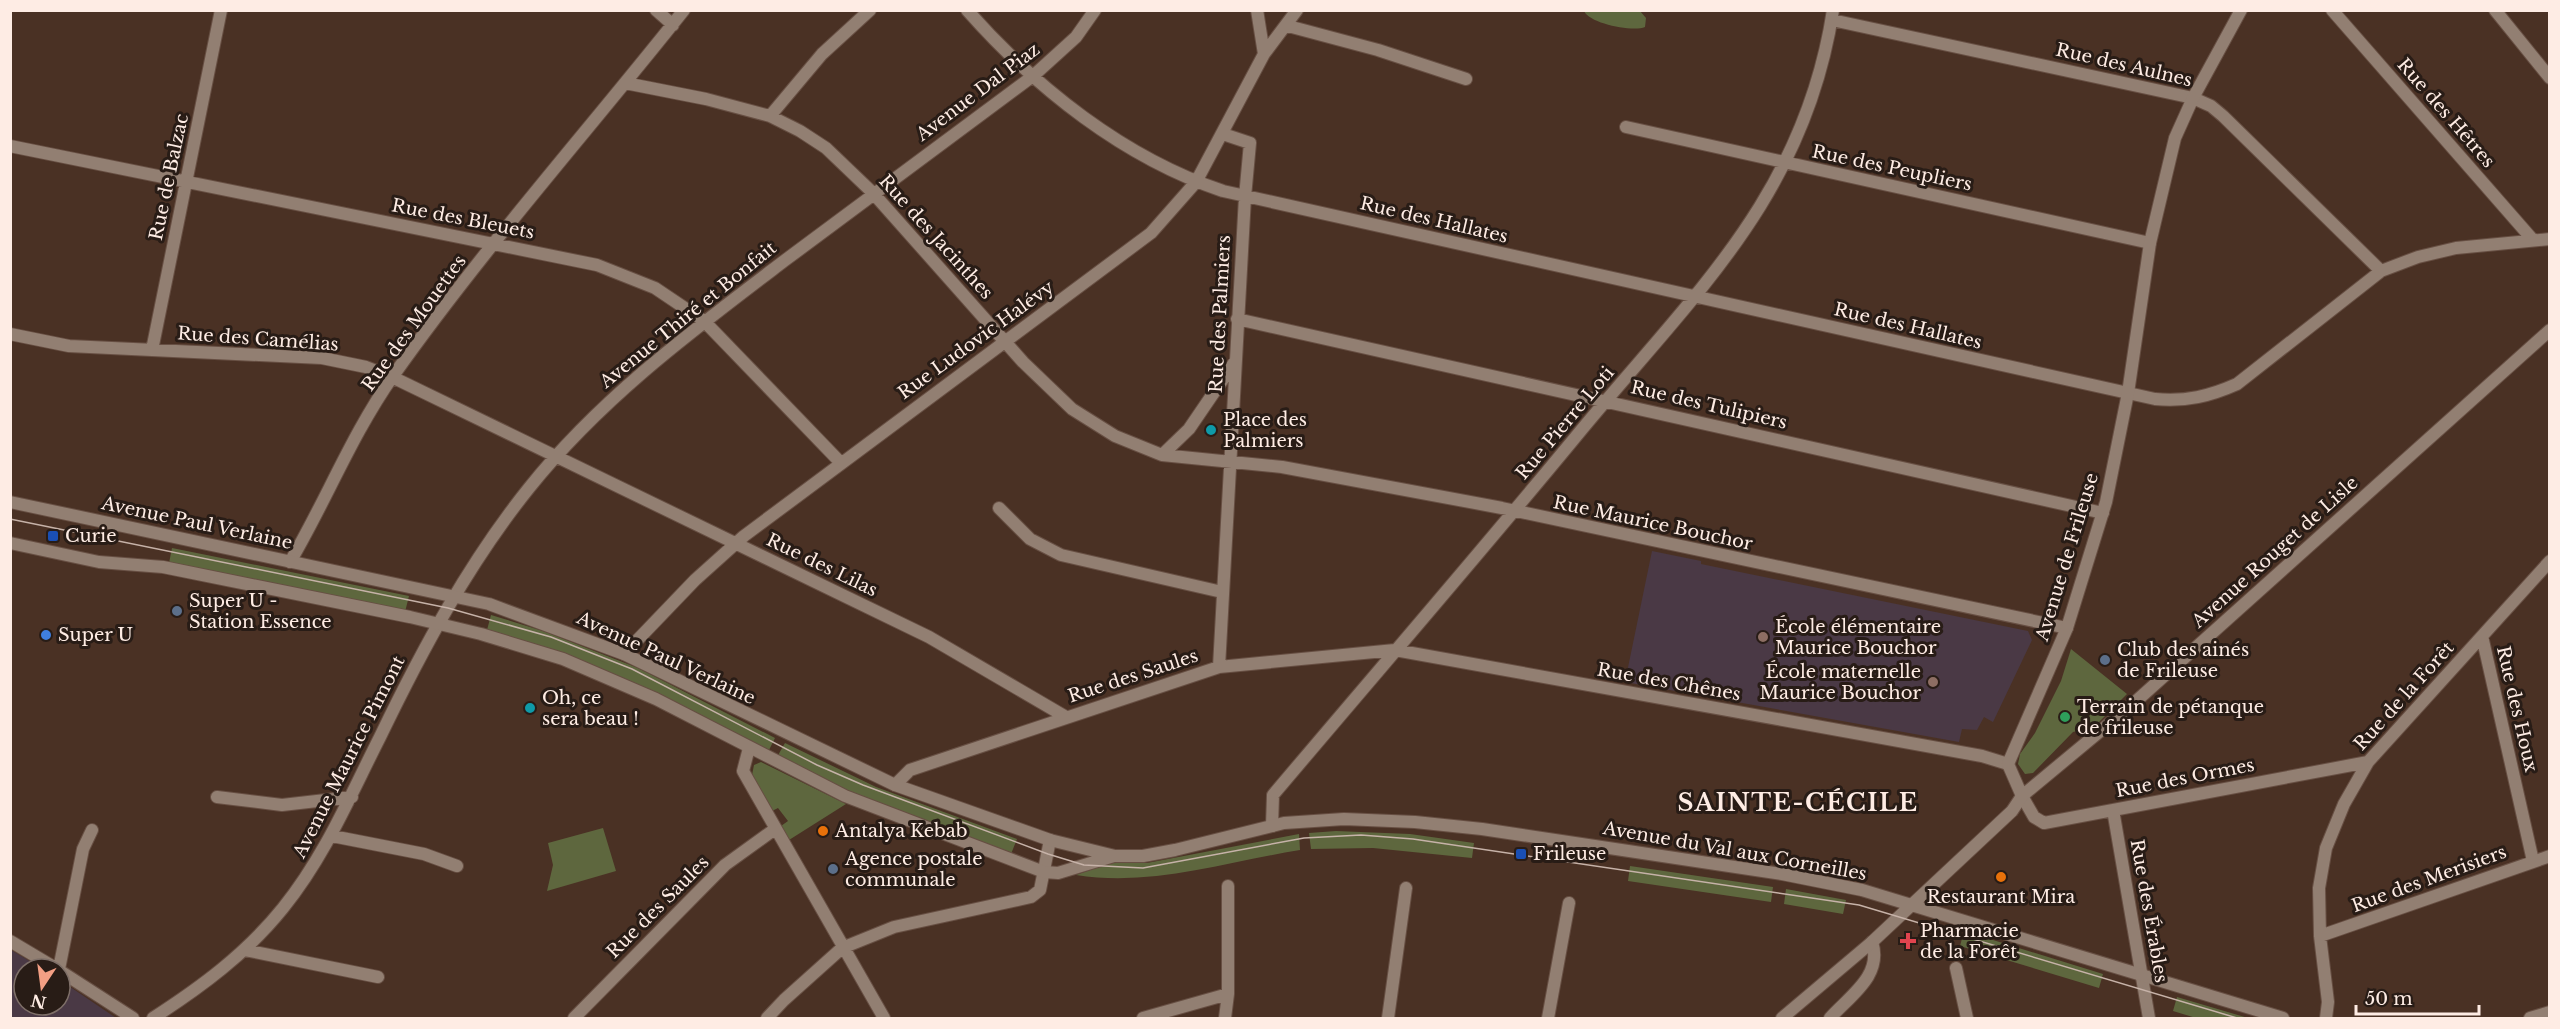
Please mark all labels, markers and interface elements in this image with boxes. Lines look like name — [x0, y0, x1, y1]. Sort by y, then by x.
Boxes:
street label: Avenue Dal Piaz — [911, 38, 1044, 146]
street label: Rue des Aulnes — [2054, 39, 2194, 91]
street label: Rue des Hêtres — [2393, 54, 2499, 172]
street label: Rue de Balzac — [145, 111, 193, 242]
street label: Rue des Peupliers — [1810, 140, 1974, 196]
street label: Rue des Jacinthes — [874, 170, 998, 304]
street label: Rue des Hallates — [1358, 192, 1510, 248]
street label: Rue des Bleuets — [390, 194, 536, 244]
street label: Rue des Palmiers — [1205, 235, 1235, 393]
street label: Avenue Thiré et Bonfait — [595, 237, 781, 394]
street label: Rue des Mouettes — [357, 251, 471, 395]
street label: Rue Ludovic Halévy — [894, 276, 1059, 404]
street label: Rue des Hallates — [1832, 298, 1984, 354]
street label: Rue des Camélias — [177, 322, 339, 356]
street label: Rue Pierre Loti — [1511, 362, 1619, 484]
street label: Rue des Tulipiers — [1629, 376, 1789, 434]
place label: Place des Palmiers — [1223, 409, 1307, 452]
marker: Place des Palmiers — [1204, 423, 1218, 437]
street label: Avenue de Frileuse — [2031, 470, 2103, 645]
street label: Avenue Rouget de Lisle — [2187, 472, 2363, 633]
street label: Rue Maurice Bouchor — [1551, 491, 1755, 555]
street label: Avenue Paul Verlaine — [99, 492, 294, 554]
place label: Curie — [65, 525, 117, 547]
marker: Curie — [46, 529, 60, 543]
street label: Rue des Lilas — [763, 529, 881, 601]
place label: Super U - Station Essence — [189, 590, 332, 633]
marker: Super U - Station Essence — [170, 604, 184, 618]
street label: Avenue Paul Verlaine — [572, 607, 759, 709]
place label: École élémentaire Maurice Bouchor — [1775, 615, 1941, 659]
place label: Super U — [58, 624, 133, 646]
marker: Super U — [39, 628, 53, 642]
marker: École élémentaire Maurice Bouchor — [1756, 630, 1770, 644]
street label: Rue de la Forêt — [2349, 637, 2459, 755]
place label: Club des ainés de Frileuse — [2117, 639, 2249, 682]
street label: Rue des Houx — [2492, 644, 2542, 774]
street label: Rue des Saules — [1065, 645, 1201, 707]
street label: Avenue Maurice Pimont — [288, 652, 410, 863]
marker: Club des ainés de Frileuse — [2098, 653, 2112, 667]
street label: Rue des Chênes — [1595, 659, 1743, 705]
place label: École maternelle Maurice Bouchor — [1759, 660, 1921, 704]
marker: École maternelle Maurice Bouchor — [1926, 675, 1940, 689]
place label: Oh, ce sera beau ! — [542, 687, 639, 730]
place label: Terrain de pétanque de frileuse — [2077, 696, 2264, 739]
marker: Oh, ce sera beau ! — [523, 701, 537, 715]
marker: Terrain de pétanque de frileuse — [2058, 710, 2072, 724]
street label: Rue des Ormes — [2114, 754, 2256, 802]
district label: SAINTE-CÉCILE — [1678, 788, 1919, 817]
street label: Avenue du Val aux Corneilles — [1600, 817, 1869, 885]
place label: Antalya Kebab — [834, 820, 968, 842]
marker: Antalya Kebab — [816, 824, 830, 838]
street label: Rue des Érables — [2126, 837, 2173, 984]
street label: Rue des Merisiers — [2349, 841, 2509, 917]
place label: Frileuse — [1533, 843, 1606, 865]
marker: Frileuse — [1514, 847, 1528, 861]
place label: Agence postale communale — [844, 848, 983, 891]
street label: Rue des Saules — [602, 851, 714, 963]
marker: Agence postale communale — [826, 862, 840, 876]
marker: Restaurant Mira — [1994, 870, 2008, 884]
place label: Restaurant Mira — [1927, 886, 2075, 908]
place label: Pharmacie de la Forêt — [1920, 920, 2019, 963]
marker: Pharmacie de la Forêt — [1901, 934, 1915, 948]
north arrow — [12, 957, 72, 1017]
scale bar — [2356, 978, 2479, 1016]
text: 50 m — [2365, 988, 2413, 1010]
text: N — [29, 990, 48, 1013]

